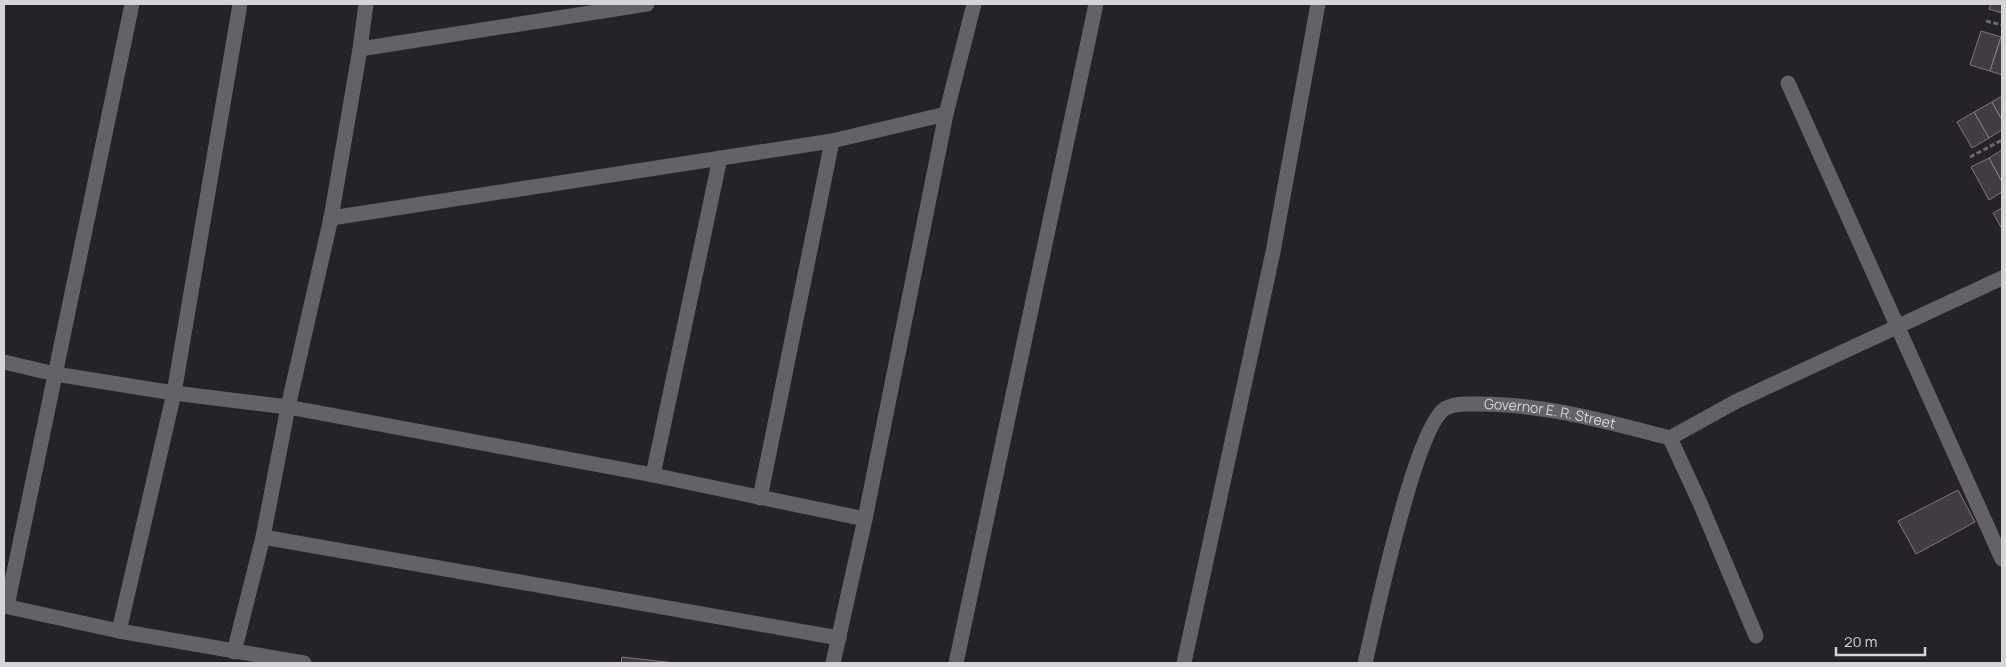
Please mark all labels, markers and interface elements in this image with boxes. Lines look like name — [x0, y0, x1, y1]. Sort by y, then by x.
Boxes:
street label: Governor E. R. Street — [1484, 394, 1618, 433]
scale bar — [1836, 624, 1925, 656]
text: 20 m — [1844, 631, 1877, 652]

